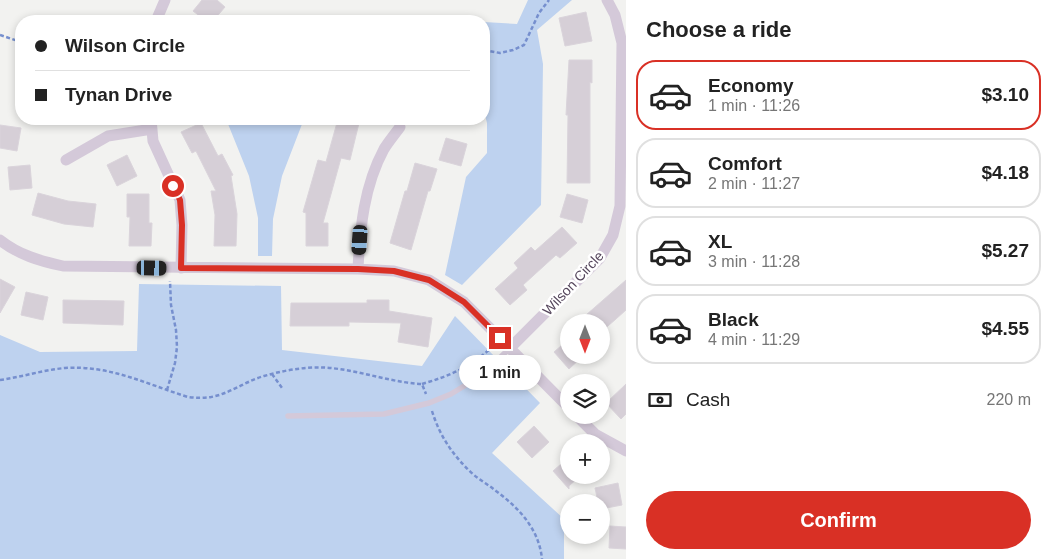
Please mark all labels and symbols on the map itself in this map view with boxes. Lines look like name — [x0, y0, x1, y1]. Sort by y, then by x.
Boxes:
route start — [162, 175, 184, 197]
car — [351, 225, 368, 255]
street label: Wilson Circle — [539, 248, 607, 318]
car — [136, 260, 167, 276]
north arrow — [560, 314, 610, 364]
route end — [489, 327, 511, 349]
callout: 1 min — [459, 356, 541, 390]

